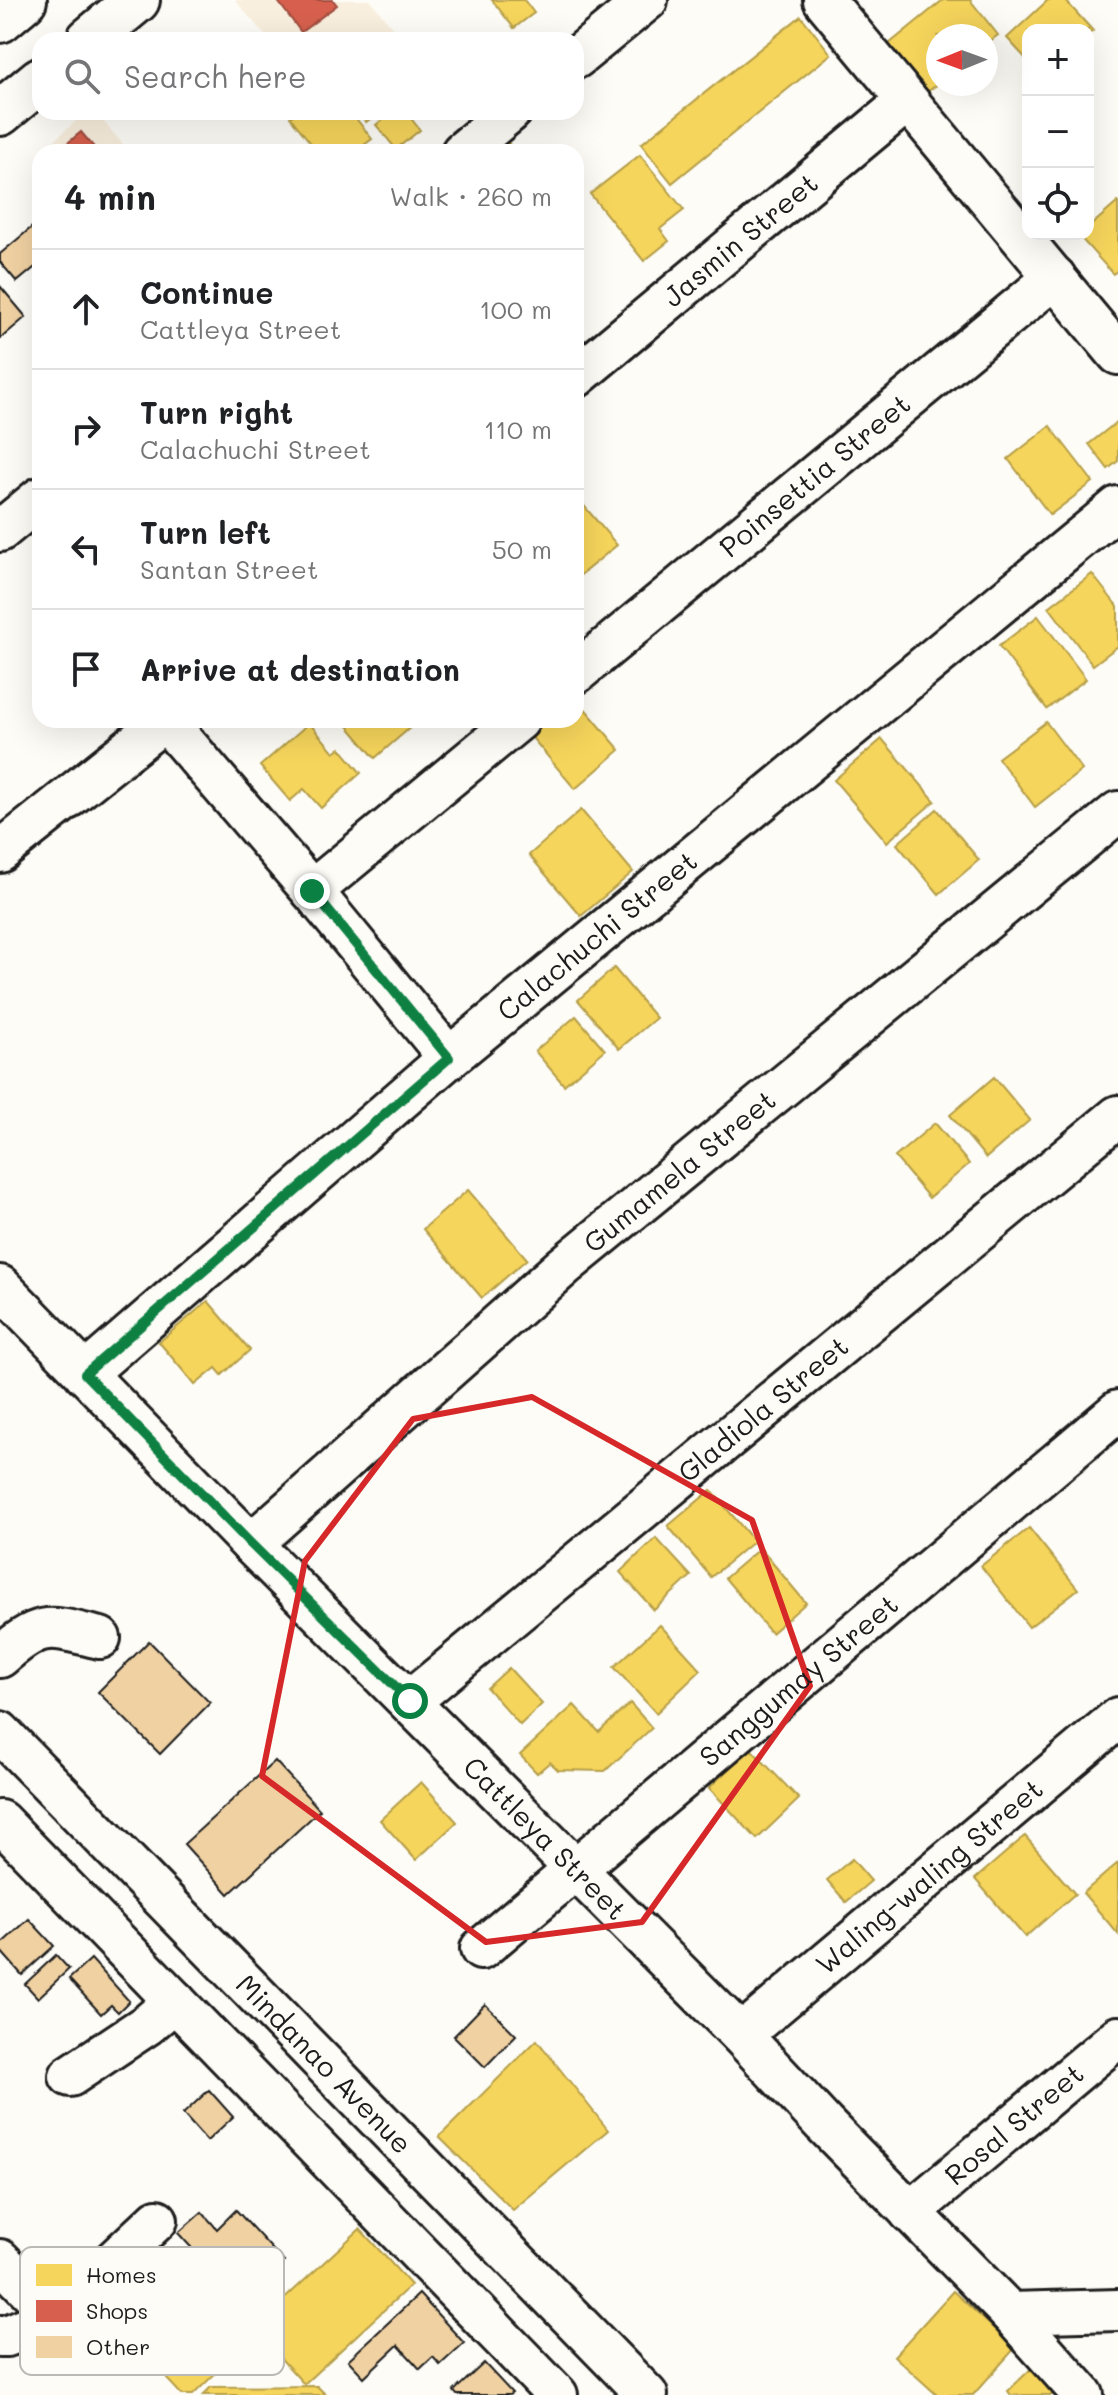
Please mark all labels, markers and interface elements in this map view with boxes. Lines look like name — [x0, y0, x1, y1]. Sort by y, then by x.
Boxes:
north arrow — [926, 24, 998, 96]
map controls — [1022, 24, 1094, 240]
button: + — [1022, 24, 1094, 96]
search box — [32, 32, 584, 120]
icon: search — [60, 54, 104, 98]
text: Search here — [124, 56, 307, 96]
button: − — [1022, 96, 1094, 168]
street label: Jasmin Street — [655, 164, 825, 314]
button: locate — [1022, 168, 1094, 240]
text: 4 min — [64, 174, 156, 219]
text: Walk · 260 m — [389, 179, 552, 213]
text: Continue — [140, 272, 273, 312]
icon: ahead — [64, 287, 108, 331]
text: 100 m — [479, 292, 552, 326]
text: Cattleya Street — [140, 312, 341, 346]
street label: Poinsettia Street — [711, 385, 917, 564]
text: Turn right — [140, 392, 293, 432]
icon: right — [64, 407, 108, 451]
text: 110 m — [484, 412, 552, 446]
text: Calachuchi Street — [140, 432, 371, 466]
text: Turn left — [140, 512, 271, 552]
icon: left — [64, 527, 108, 571]
text: 50 m — [492, 532, 552, 566]
text: Santan Street — [140, 552, 318, 586]
icon: arrive — [64, 647, 108, 691]
text: Arrive at destination — [140, 649, 460, 689]
street label: Calachuchi Street — [489, 842, 704, 1028]
route end — [294, 873, 330, 909]
street label: Gumamela Street — [575, 1081, 782, 1260]
street label: Gladiola Street — [670, 1327, 855, 1490]
street label: Sanggumay Street — [691, 1586, 905, 1774]
route start — [392, 1683, 428, 1719]
street label: Cattleya Street — [456, 1748, 635, 1927]
street label: Waling-waling Street — [808, 1770, 1050, 1982]
street label: Mindanao Avenue — [229, 1966, 420, 2161]
street label: Rosal Street — [936, 2055, 1090, 2192]
legend — [20, 2247, 284, 2375]
text: Homes — [86, 2260, 157, 2289]
text: Shops — [86, 2296, 148, 2325]
text: Other — [86, 2332, 150, 2361]

